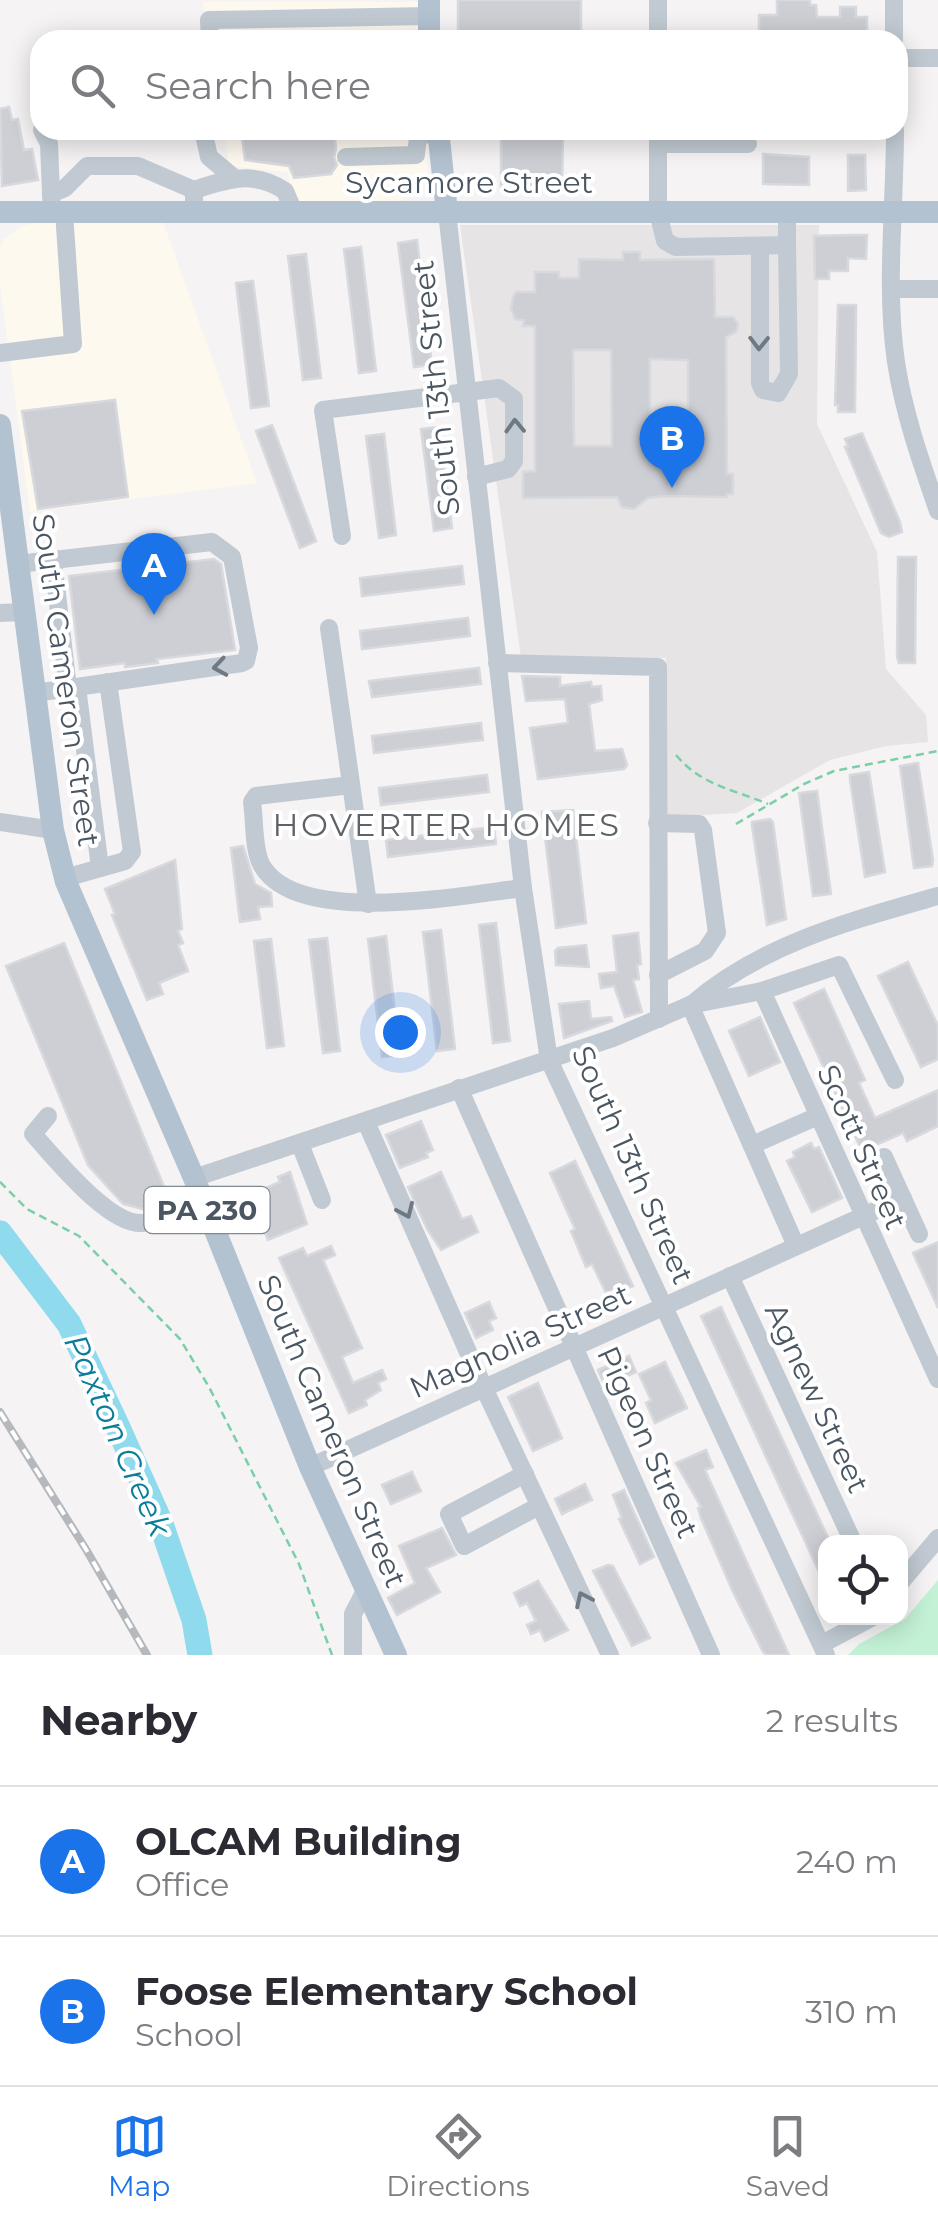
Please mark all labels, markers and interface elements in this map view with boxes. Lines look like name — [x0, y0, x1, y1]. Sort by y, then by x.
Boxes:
search box — [30, 30, 908, 140]
icon: search — [65, 58, 120, 113]
text: Search here — [145, 62, 371, 109]
street label: Sycamore Street — [345, 164, 593, 201]
street label: South 13th Street — [404, 259, 468, 517]
one-way arrow — [749, 336, 770, 352]
pin: B — [640, 406, 704, 488]
one-way arrow — [504, 418, 525, 434]
street label: South Cameron Street — [24, 511, 108, 849]
pin: A — [122, 532, 186, 615]
one-way arrow — [212, 655, 229, 676]
district label: HOVERTER HOMES — [272, 805, 622, 844]
your location — [375, 1007, 426, 1058]
street label: South 13th Street — [564, 1040, 702, 1290]
street label: Scott Street — [809, 1059, 915, 1235]
road number: PA 230 — [144, 1187, 270, 1233]
one-way arrow — [394, 1201, 414, 1219]
street label: South Cameron Street — [249, 1269, 415, 1593]
street label: Magnolia Street — [404, 1276, 636, 1406]
street label: Agnew Street — [757, 1297, 877, 1499]
water label: Paxton Creek — [56, 1328, 181, 1544]
street label: Pigeon Street — [589, 1340, 707, 1544]
map controls — [818, 1535, 908, 1625]
button: locate — [818, 1535, 908, 1625]
one-way arrow — [575, 1591, 595, 1609]
text: Nearby — [40, 1694, 197, 1746]
text: 2 results — [766, 1701, 898, 1740]
text: OLCAM Building — [135, 1818, 462, 1865]
text: A — [60, 1842, 85, 1881]
text: 240 m — [796, 1842, 898, 1881]
text: Office — [135, 1865, 229, 1904]
text: Foose Elementary School — [135, 1968, 638, 2015]
text: B — [60, 1992, 85, 2031]
text: 310 m — [805, 1992, 898, 2031]
text: School — [135, 2015, 243, 2054]
tab: Map — [108, 2109, 170, 2203]
tab: Directions — [386, 2109, 530, 2203]
tab: Saved — [746, 2109, 830, 2203]

